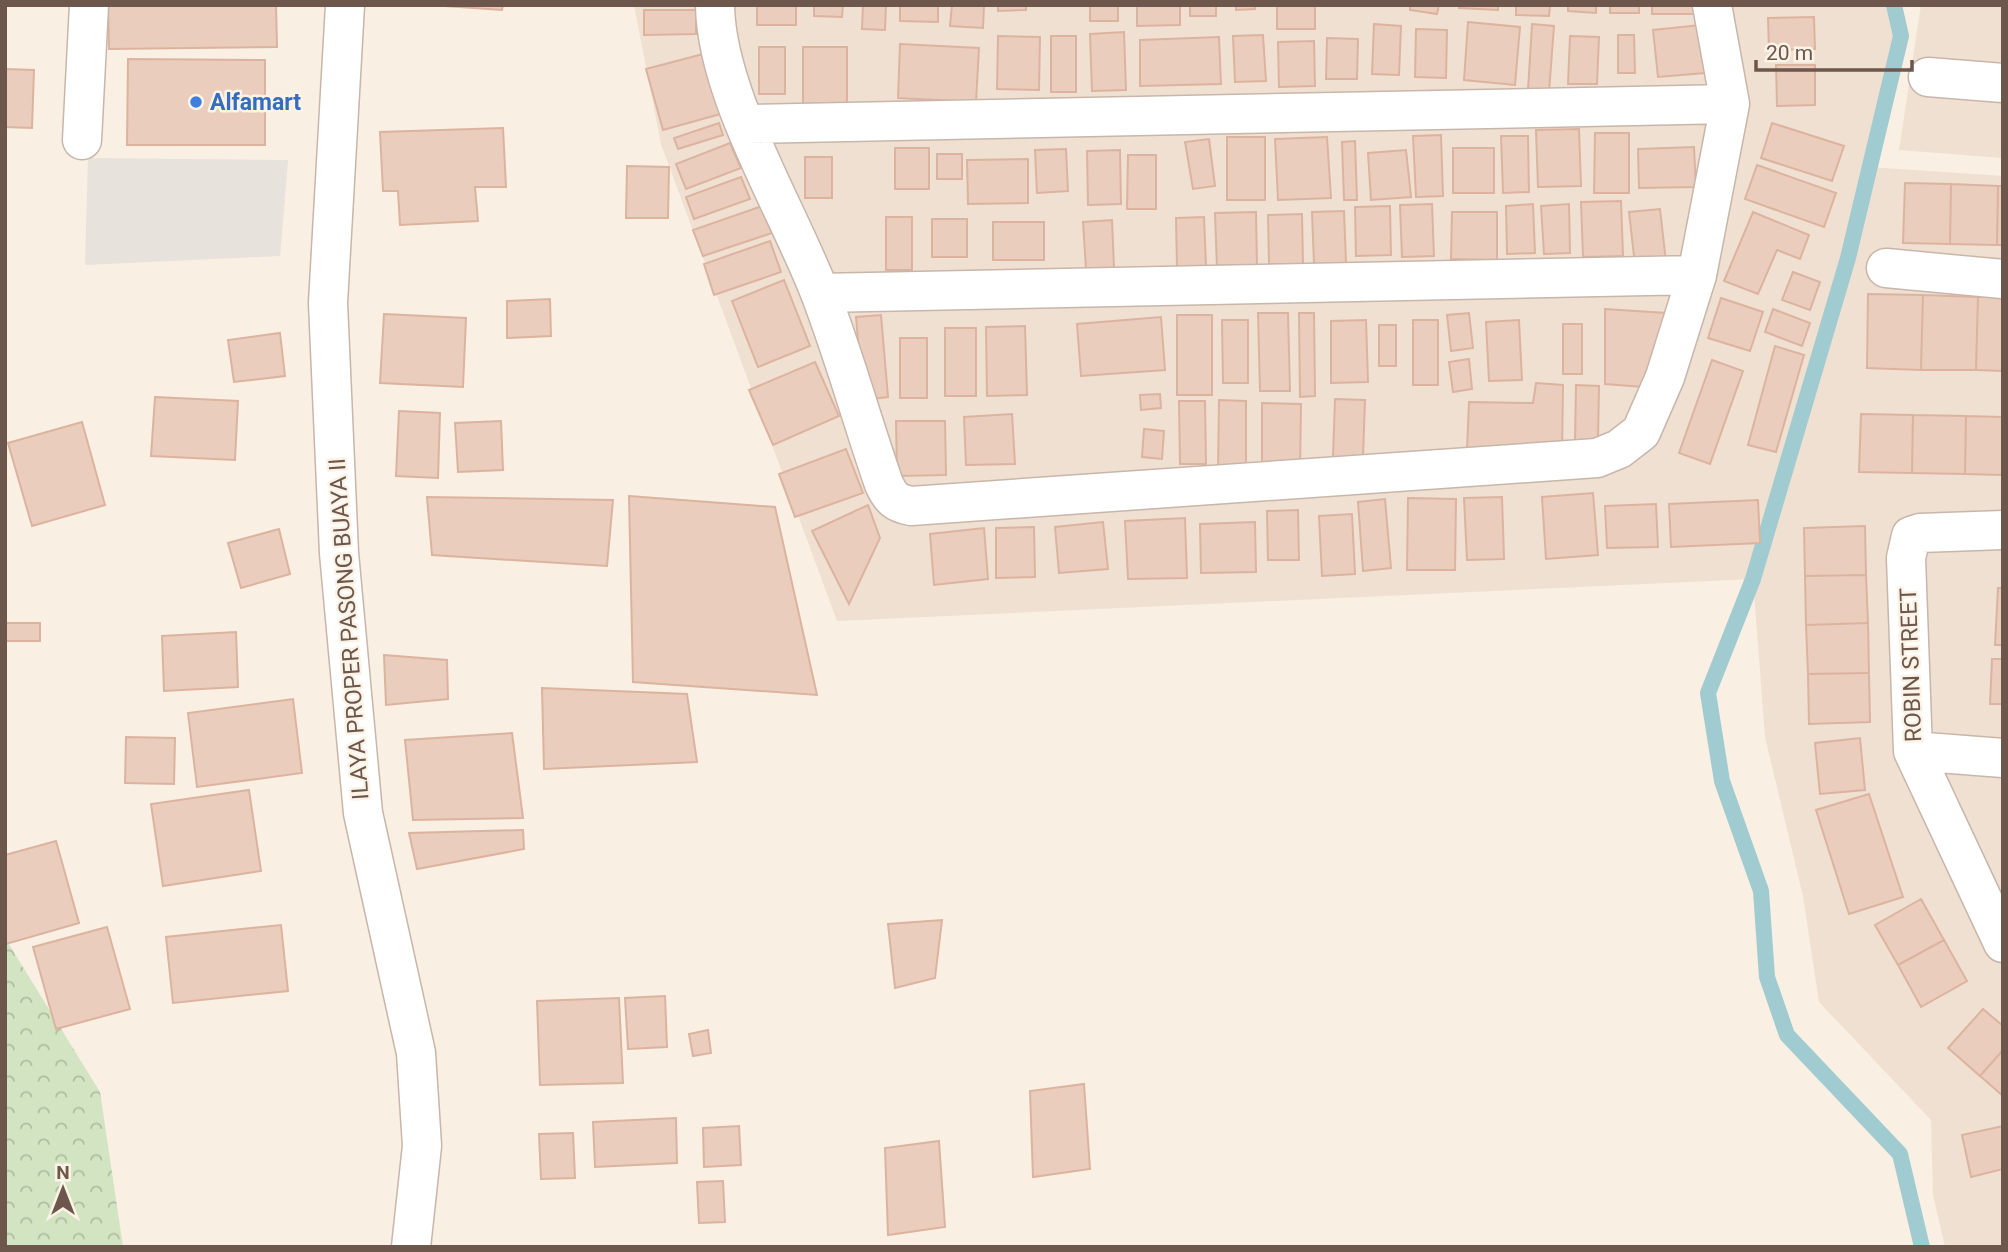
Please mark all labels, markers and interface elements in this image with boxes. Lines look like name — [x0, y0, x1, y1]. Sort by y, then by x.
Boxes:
scale bar — [1756, 28, 1912, 72]
text: 20 m — [1766, 41, 1813, 65]
place label: Alfamart — [210, 89, 301, 116]
marker: Alfamart — [188, 94, 204, 110]
street label: ILAYA PROPER PASONG BUAYA II — [324, 457, 374, 801]
street label: ROBIN STREET — [1895, 587, 1927, 743]
north arrow — [28, 1154, 98, 1224]
text: N — [56, 1161, 70, 1184]

